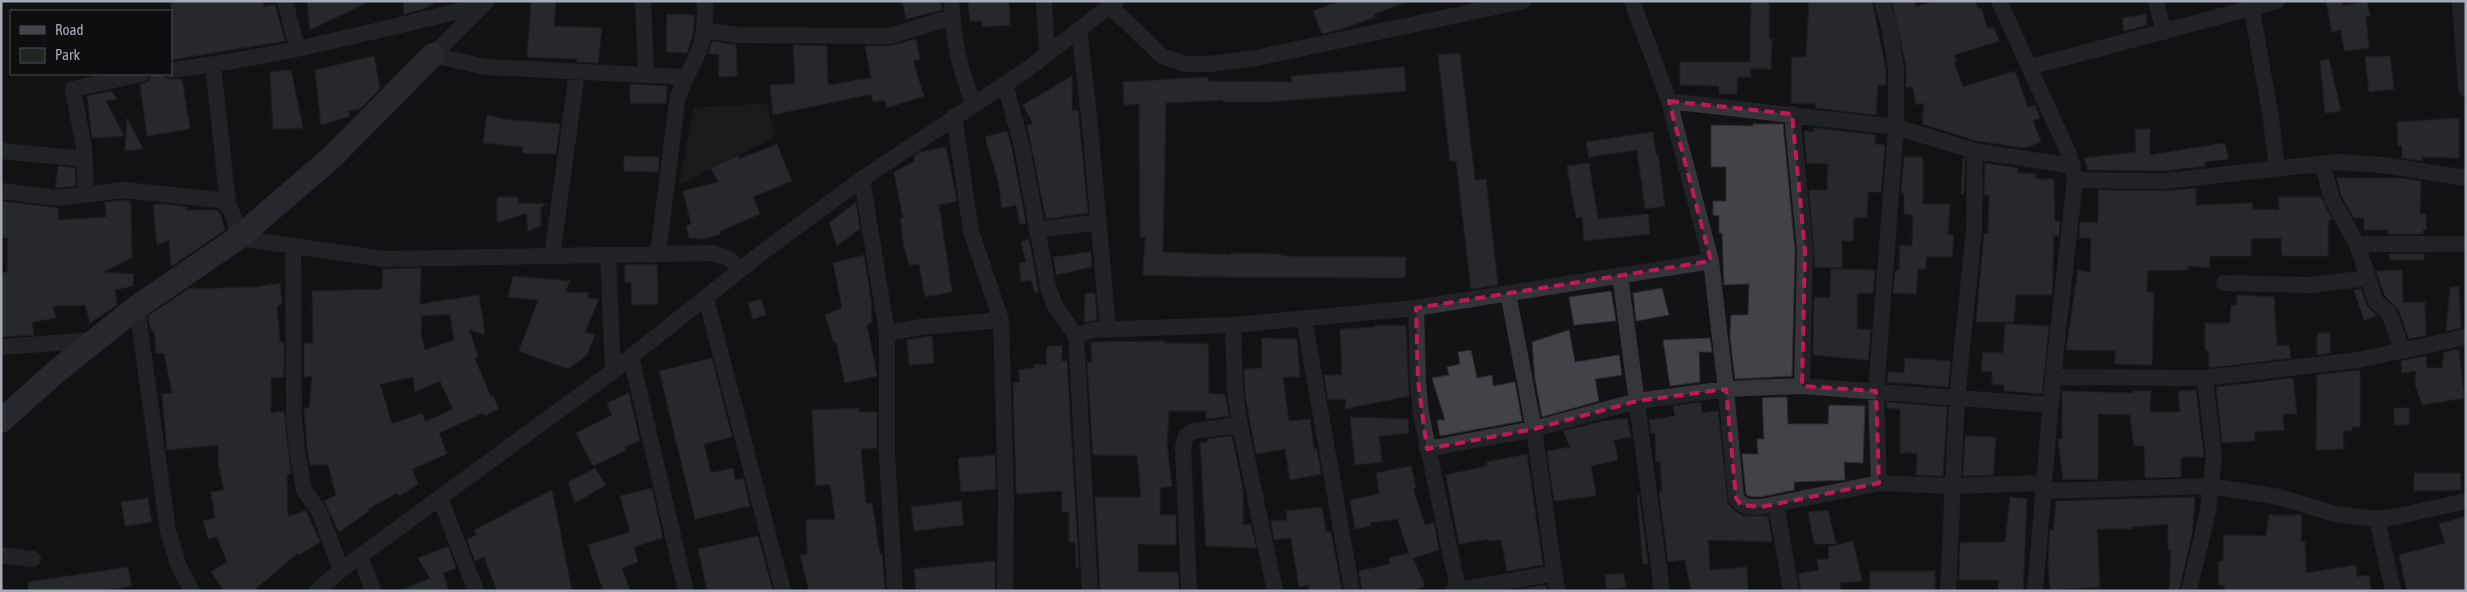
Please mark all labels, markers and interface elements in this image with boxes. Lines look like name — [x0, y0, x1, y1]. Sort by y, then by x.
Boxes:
legend — [10, 10, 172, 75]
text: Road — [55, 21, 84, 38]
text: Park — [55, 46, 80, 63]

